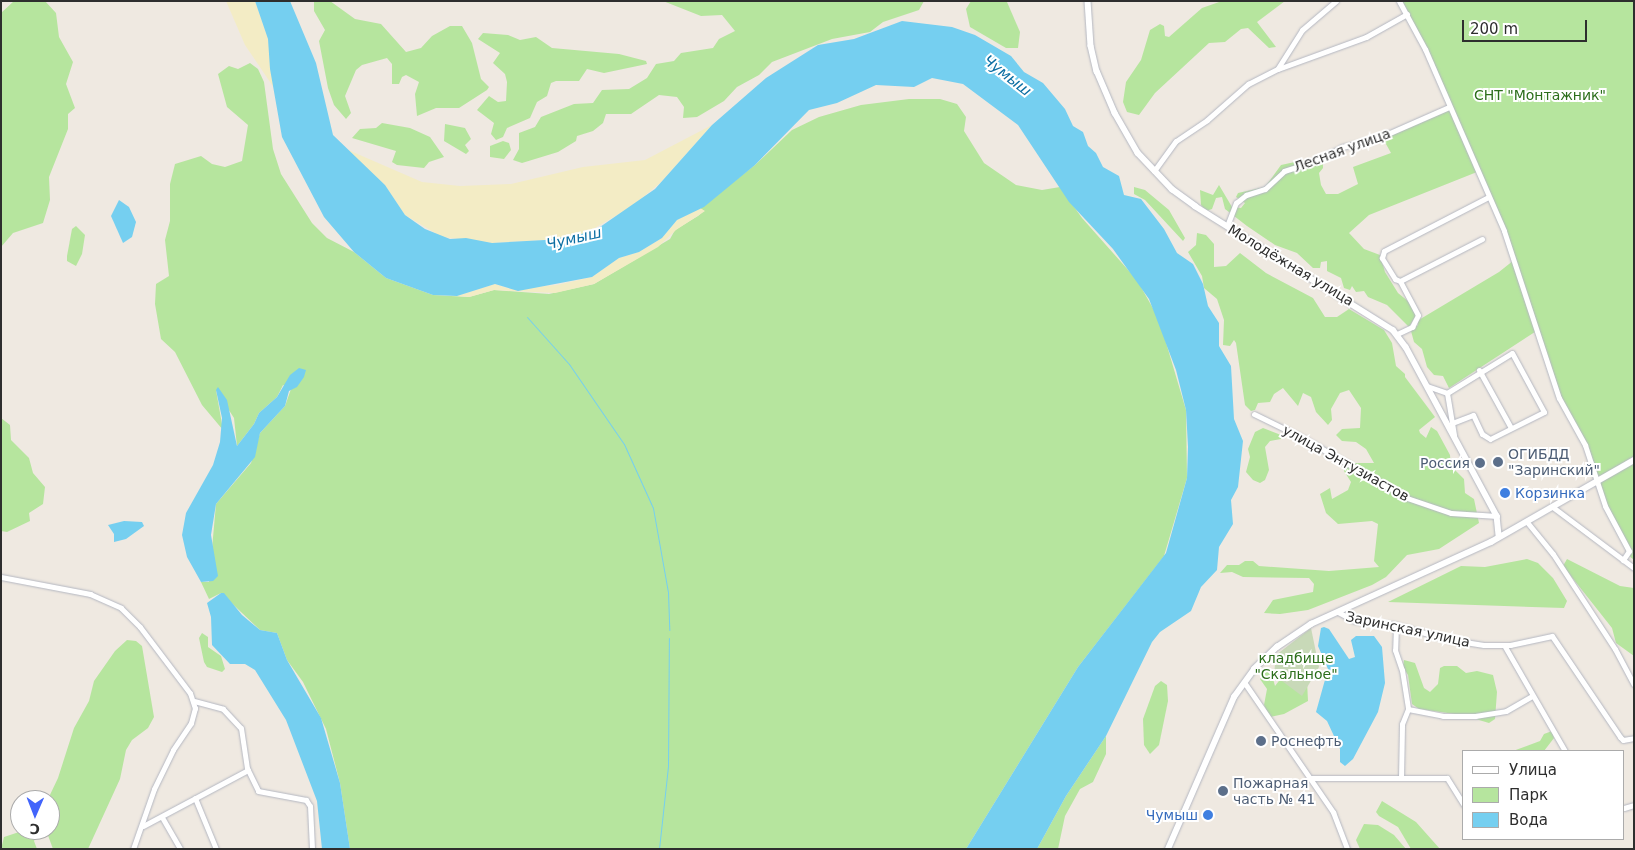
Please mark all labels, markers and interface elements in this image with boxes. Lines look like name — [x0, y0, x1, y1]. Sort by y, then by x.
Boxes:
scale bar — [1465, 10, 1590, 42]
text: 200 m — [1470, 20, 1518, 38]
water label: Чумыш — [979, 52, 1035, 100]
park label: СНТ "Монтажник" — [1474, 87, 1606, 103]
street label: Лесная улица — [1291, 125, 1393, 175]
street label: Молодёжная улица — [1225, 221, 1357, 309]
water label: Чумыш — [545, 224, 603, 254]
street label: улица Энтузиастов — [1280, 421, 1412, 505]
place label: ОГИБДД "Заринский" — [1508, 446, 1600, 478]
place label: Россия — [1420, 455, 1470, 471]
marker: ОГИБДД "Заринский" — [1492, 456, 1504, 468]
marker: Россия — [1474, 457, 1486, 469]
place label: Корзинка — [1515, 485, 1585, 501]
marker: Корзинка — [1499, 487, 1511, 499]
street label: Заринская улица — [1344, 608, 1472, 650]
park label: кладбище "Скальное" — [1254, 650, 1338, 682]
place label: Роснефть — [1271, 733, 1342, 749]
marker: Роснефть — [1255, 735, 1267, 747]
legend — [1462, 750, 1625, 840]
text: Улица — [1509, 761, 1557, 779]
place label: Пожарная часть № 41 — [1233, 775, 1315, 808]
marker: Пожарная часть № 41 — [1217, 785, 1229, 797]
text: Парк — [1509, 786, 1548, 804]
north arrow — [10, 790, 60, 840]
place label: Чумыш — [1146, 807, 1198, 823]
marker: Чумыш — [1202, 809, 1214, 821]
text: Вода — [1509, 811, 1548, 829]
text: С — [29, 821, 40, 837]

